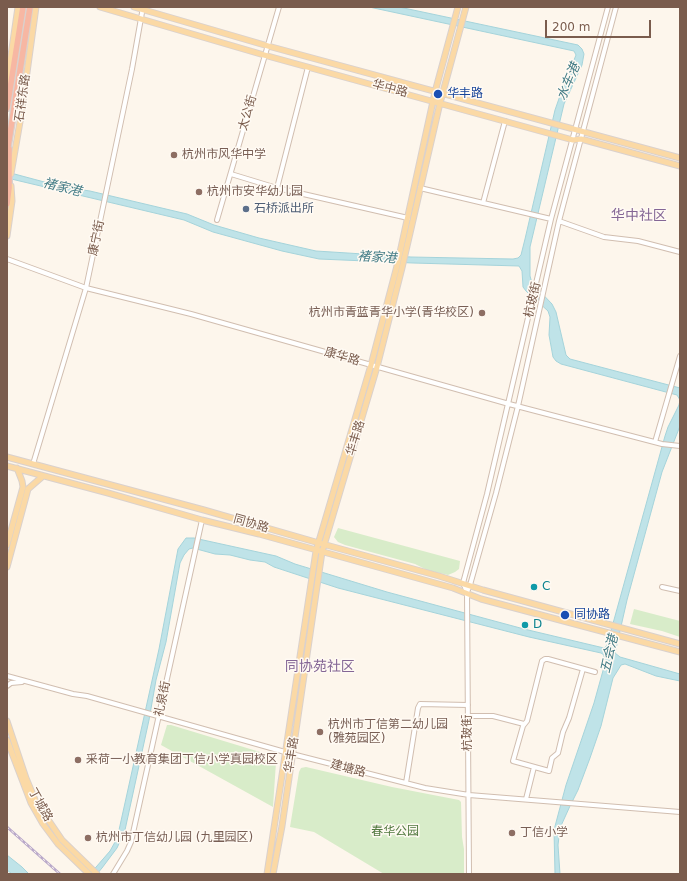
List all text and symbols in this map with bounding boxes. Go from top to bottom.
scale bar [547,12,653,38]
text: 200 m [552,20,590,34]
water label: 水车港 [554,61,584,103]
street label: 石祥东路 [13,73,33,123]
street label: 华中路 [371,77,409,101]
place label: 华丰路 [447,87,483,101]
marker: 华丰路 [432,88,444,100]
street label: 太公街 [236,94,260,132]
place label: 杭州市风华中学 [182,148,266,162]
marker: 杭州市风华中学 [169,150,179,160]
water label: 褚家港 [41,176,83,200]
place label: 杭州市安华幼儿园 [207,185,303,199]
marker: 杭州市安华幼儿园 [194,187,204,197]
place label: 石桥派出所 [254,202,314,216]
marker: 石桥派出所 [241,204,251,214]
district label: 华中社区 [611,208,667,224]
street label: 康宁街 [86,219,108,257]
water label: 褚家港 [357,249,397,267]
street label: 杭玻街 [522,281,544,319]
place label: 杭州市青蓝青华小学(青华校区) [309,306,474,320]
marker: 杭州市青蓝青华小学(青华校区) [477,308,487,318]
street label: 康华路 [323,345,361,369]
street label: 华丰路 [344,419,368,457]
street label: 同协路 [232,512,270,536]
place label: C [542,580,550,594]
marker: C [529,582,539,592]
place label: 同协路 [574,608,610,622]
marker: 同协路 [559,609,571,621]
place label: D [533,618,542,632]
marker: D [520,620,530,630]
water label: 五会港 [598,633,622,675]
district label: 同协苑社区 [285,659,355,675]
street label: 礼泉街 [152,680,174,718]
street label: 杭玻街 [461,715,475,751]
place label: 杭州市丁信第二幼儿园 (雅苑园区) [328,718,448,746]
marker: 杭州市丁信第二幼儿园 (雅苑园区) [315,727,325,737]
street label: 华丰路 [282,736,302,774]
place label: 采荷一小教育集团丁信小学真园校区 [86,753,278,767]
marker: 采荷一小教育集团丁信小学真园校区 [73,755,83,765]
street label: 建塘路 [329,757,367,781]
street label: 丁城路 [25,786,55,824]
park label: 春华公园 [371,825,419,839]
place label: 丁信小学 [520,826,568,840]
marker: 丁信小学 [507,828,517,838]
place label: 杭州市丁信幼儿园 (九里园区) [96,831,253,845]
marker: 杭州市丁信幼儿园 (九里园区) [83,833,93,843]

